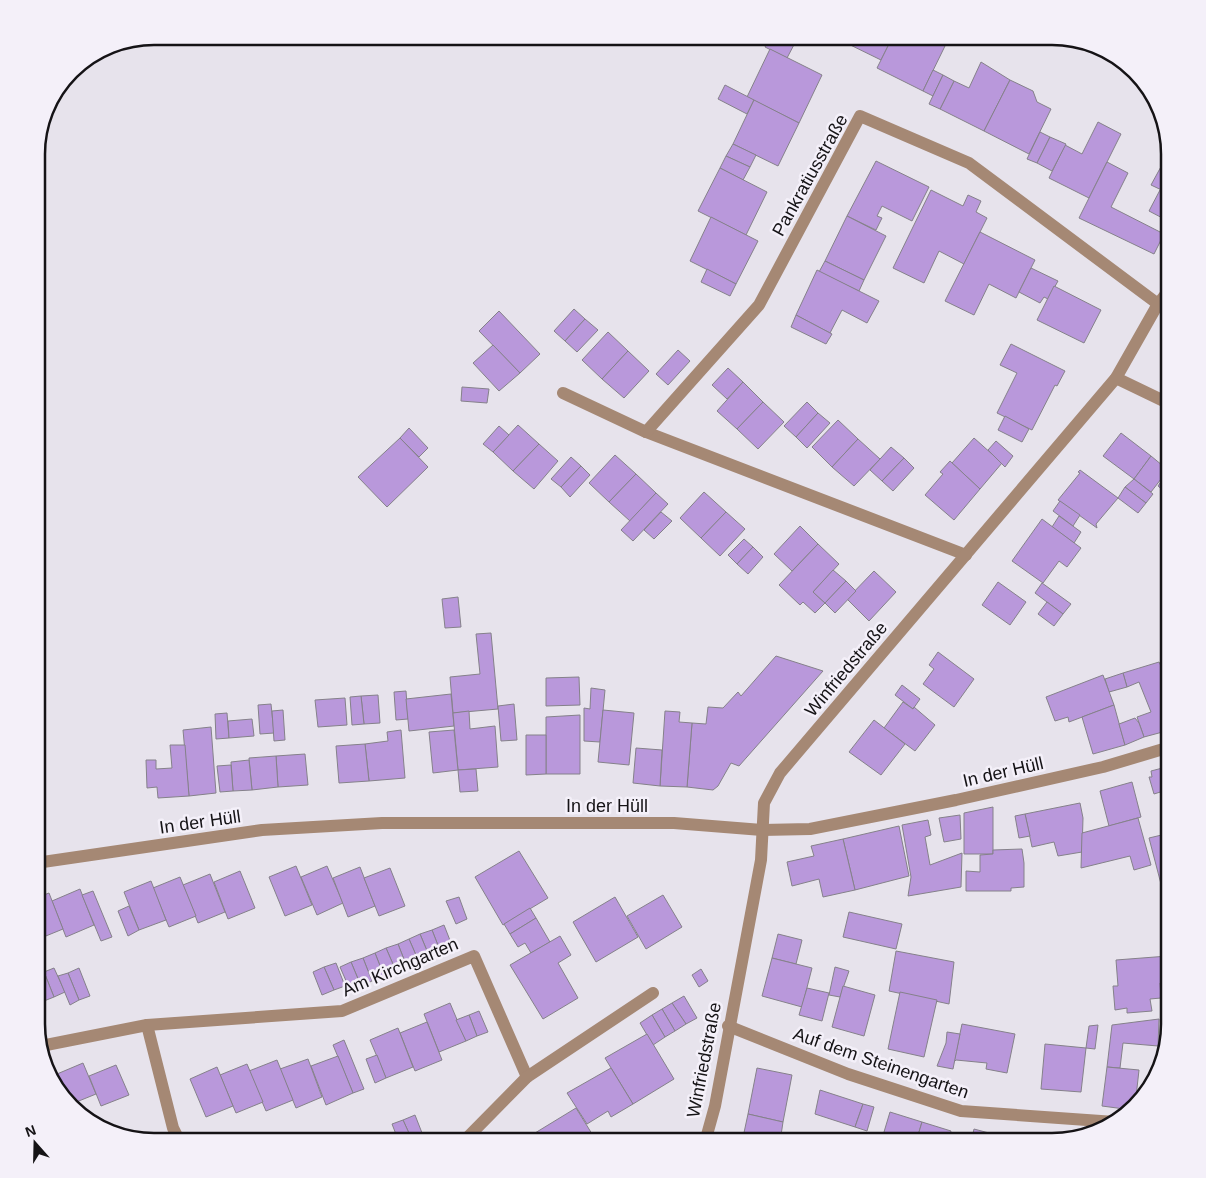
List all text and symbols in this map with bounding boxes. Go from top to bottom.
street label: Pankratiusstraße [768,111,852,239]
street label: Winfriedstraße [801,618,891,720]
street label: In der Hüll [961,753,1045,791]
street label: In der Hüll [566,796,648,816]
street label: In der Hüll [158,806,242,838]
street label: Am Kirchgarten [339,934,461,1000]
street label: Winfriedstraße [683,1001,725,1119]
street label: Auf dem Steinengarten [791,1024,971,1102]
north arrow [10,1118,60,1168]
text: N [23,1122,38,1140]

